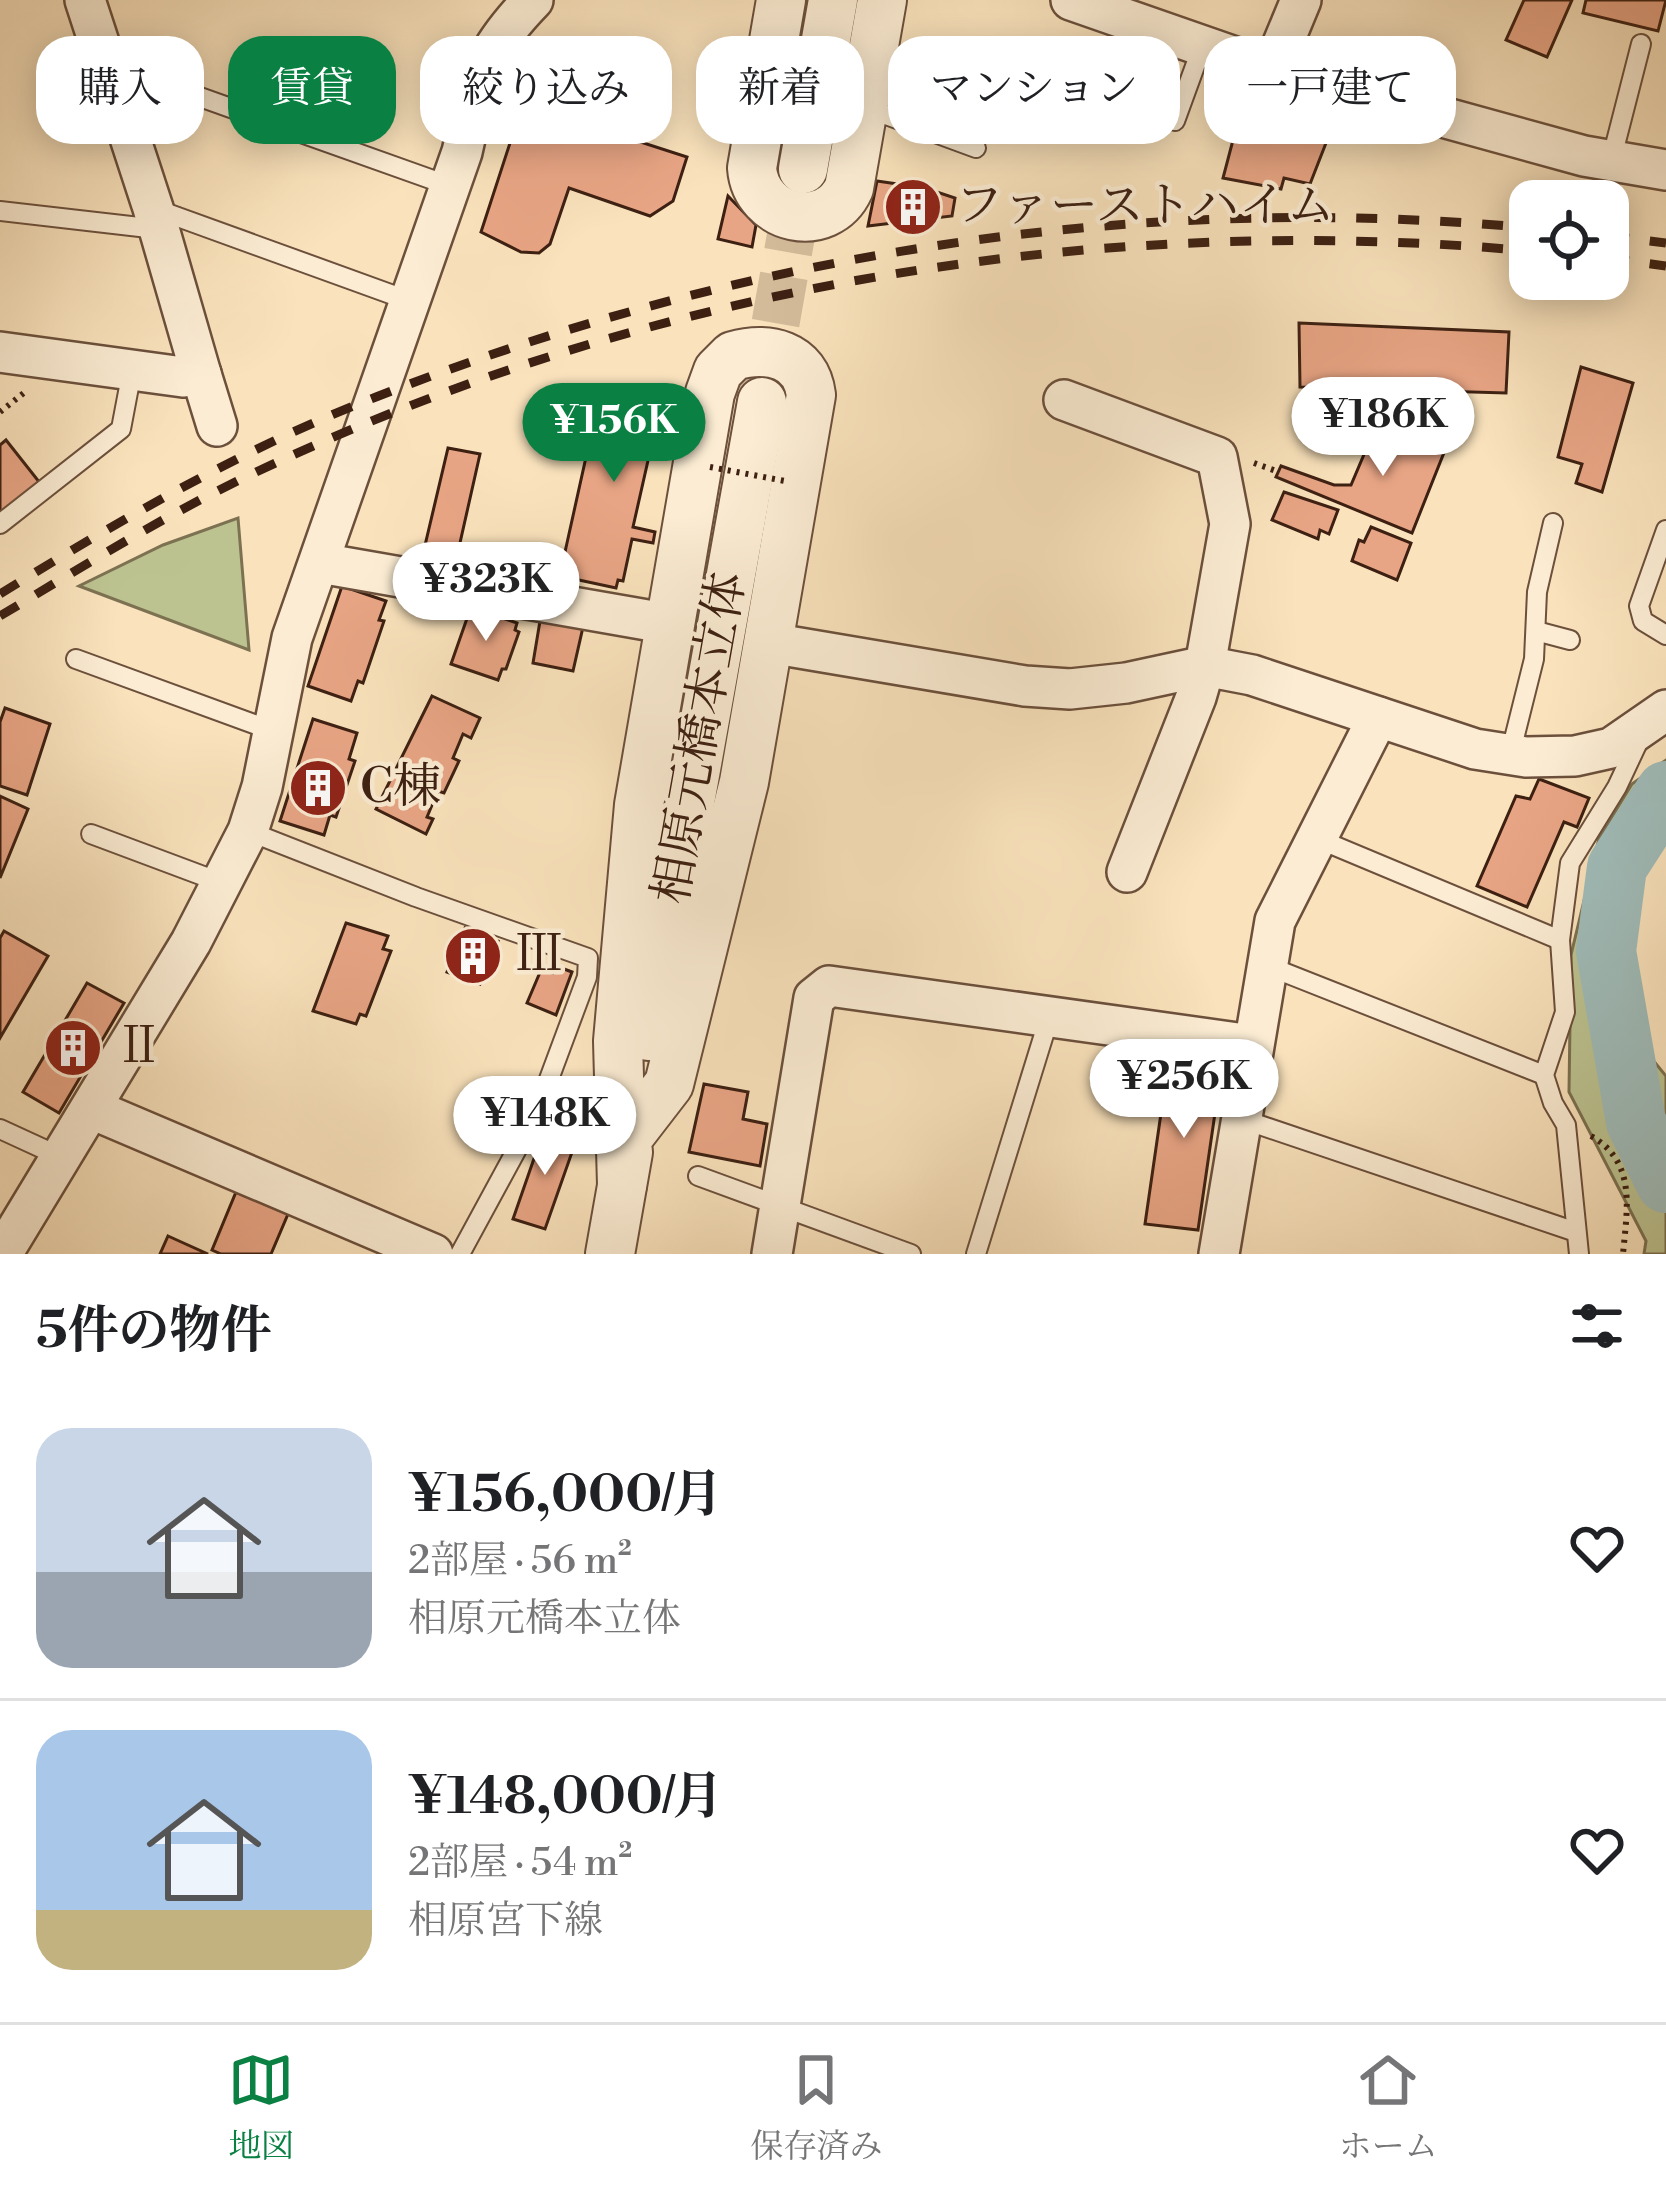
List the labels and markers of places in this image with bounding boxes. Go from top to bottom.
building icon: ファーストハイム [882,176,944,238]
place label: ファーストハイム [955,177,1335,237]
pin: ¥186K [1299,377,1467,479]
pin: ¥156K [530,383,698,485]
pin: ¥323K [402,542,570,644]
building icon: C棟 [287,757,349,819]
place label: C棟 [360,758,441,818]
building icon: Ⅲ [442,925,504,987]
place label: Ⅲ [515,926,563,986]
building icon: Ⅱ [42,1017,104,1079]
place label: Ⅱ [115,1018,163,1078]
pin: ¥256K [1100,1039,1268,1141]
pin: ¥148K [461,1076,629,1178]

